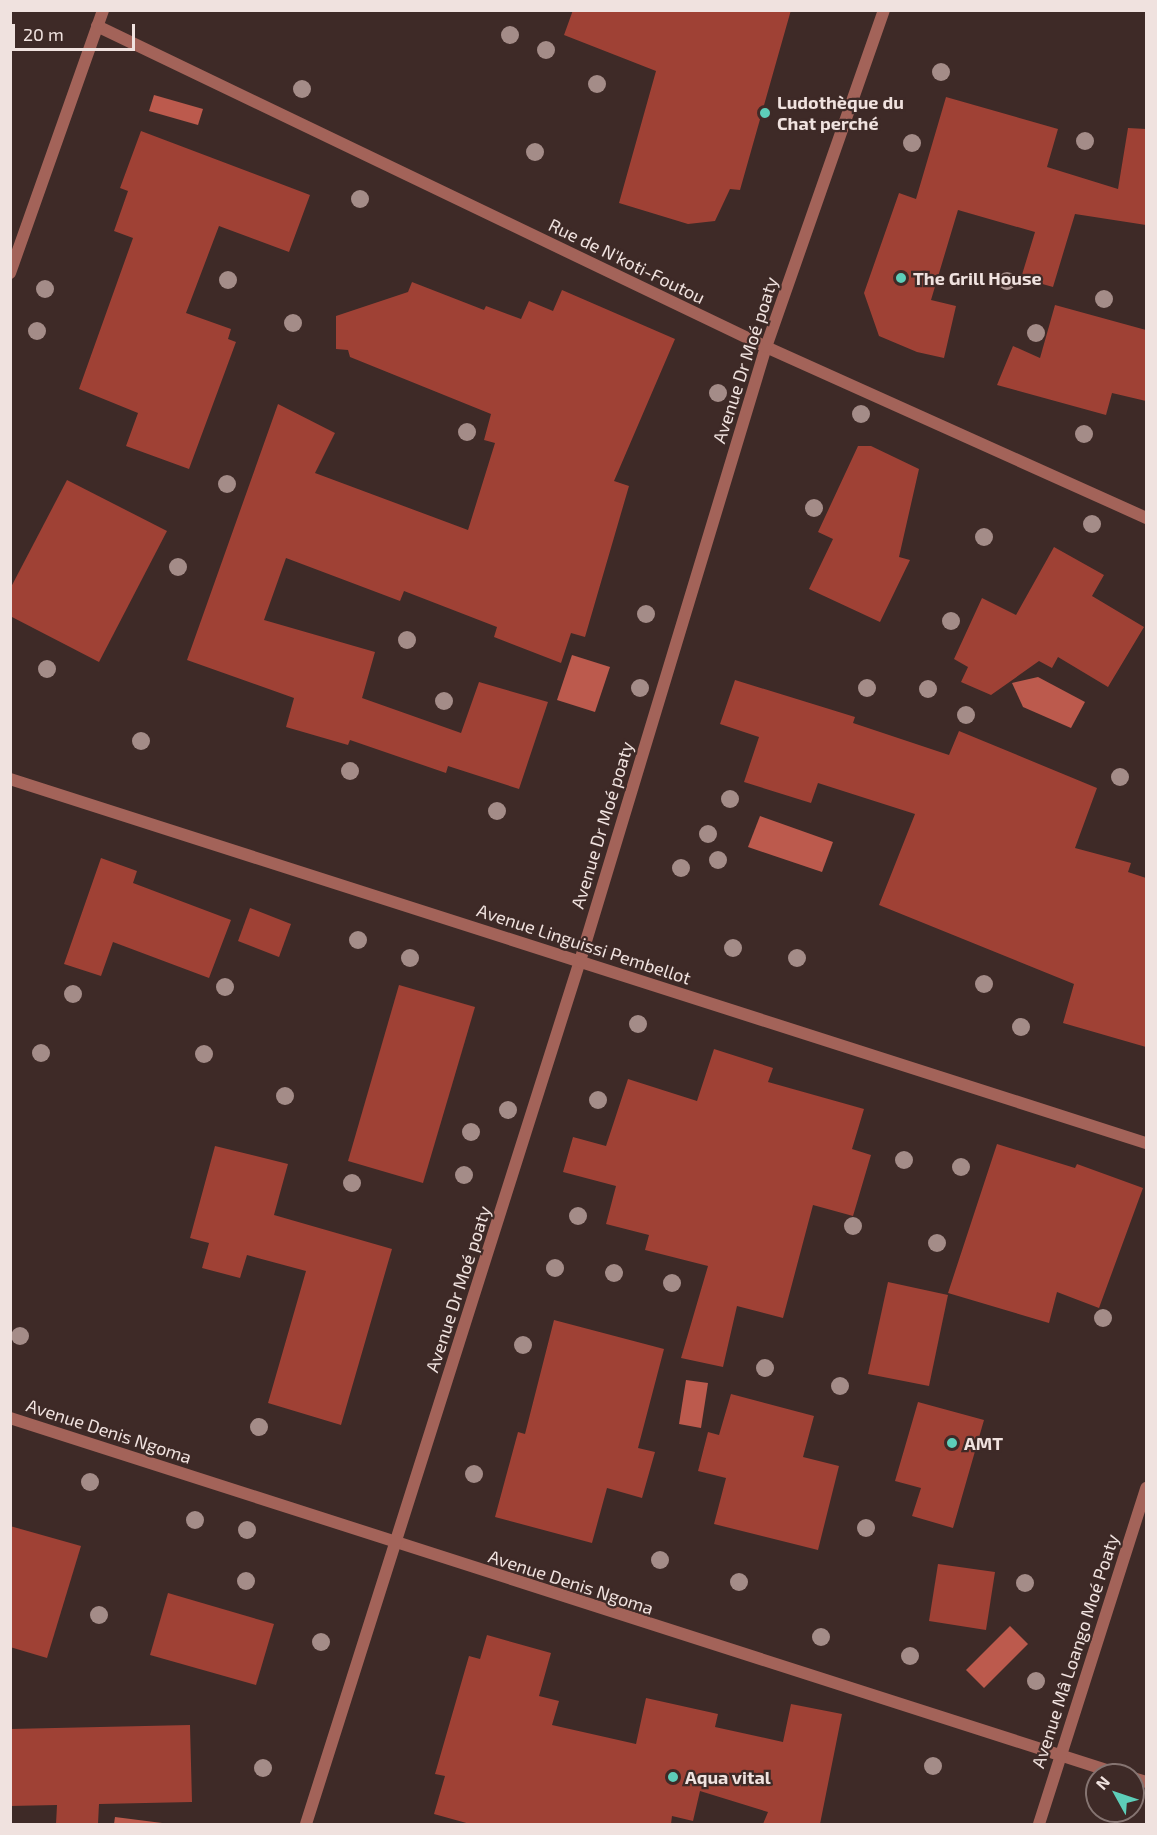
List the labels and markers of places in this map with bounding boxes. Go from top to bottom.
place label: Ludothèque du Chat perché [777,92,904,134]
marker: Ludothèque du Chat perché [758,106,772,120]
place label: The Grill House [913,267,1042,289]
marker: The Grill House [894,271,908,285]
place label: AMT [964,1432,1003,1454]
marker: AMT [945,1436,959,1450]
place label: Aqua vital [685,1766,771,1788]
marker: Aqua vital [666,1770,680,1784]

